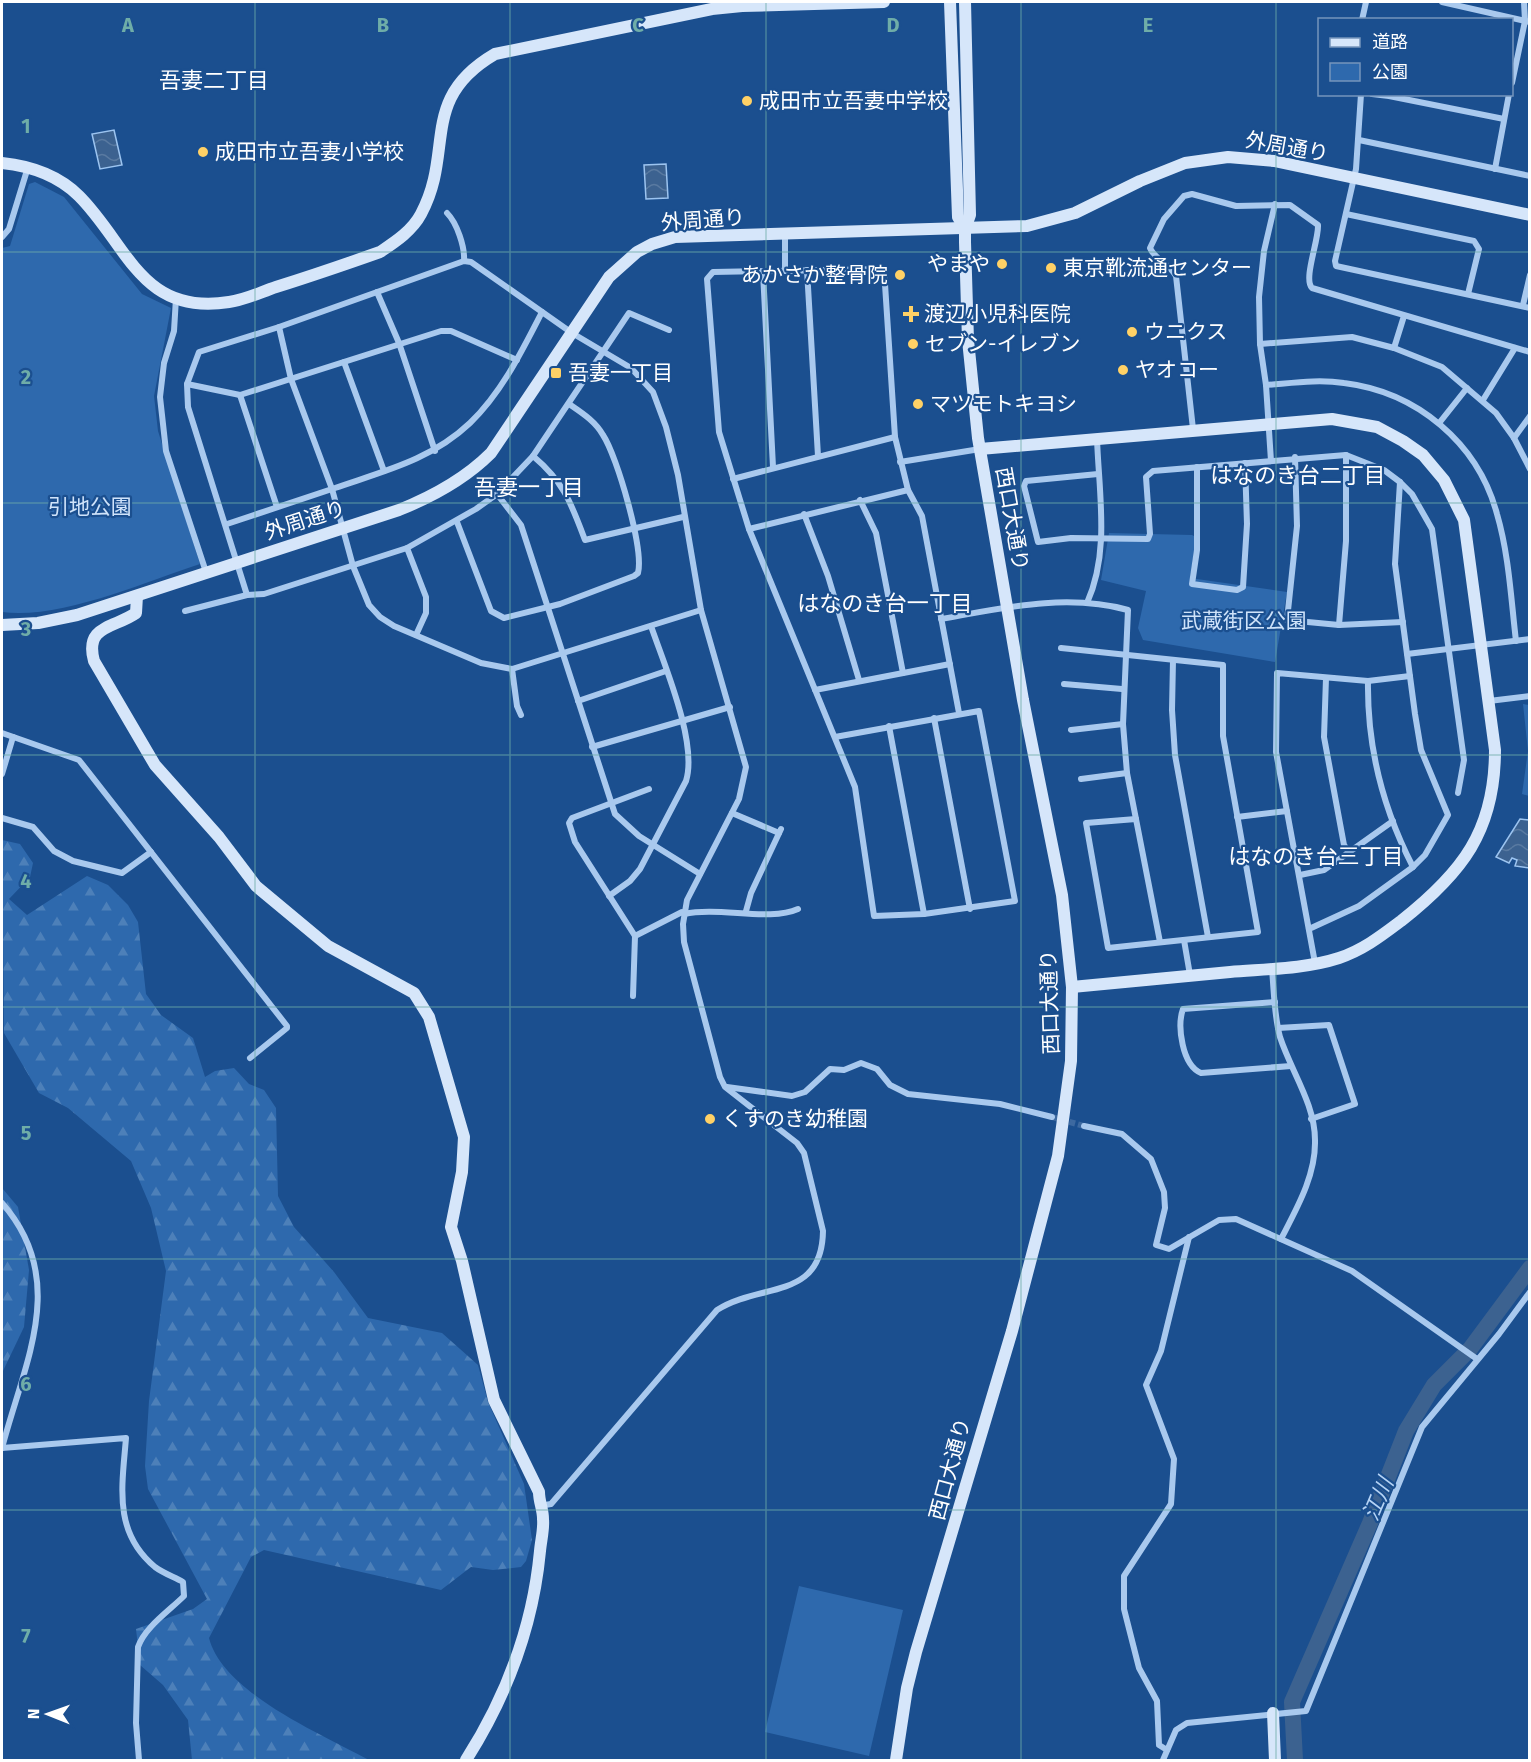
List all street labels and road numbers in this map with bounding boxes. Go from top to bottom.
street label: 外周通り [1243,127,1331,167]
street label: 外周通り [660,204,746,236]
street label: 西口大通り [990,465,1034,573]
street label: 外周通り [261,495,349,545]
street label: 西口大通り [1035,949,1065,1055]
street label: 西口大通り [924,1415,976,1523]

